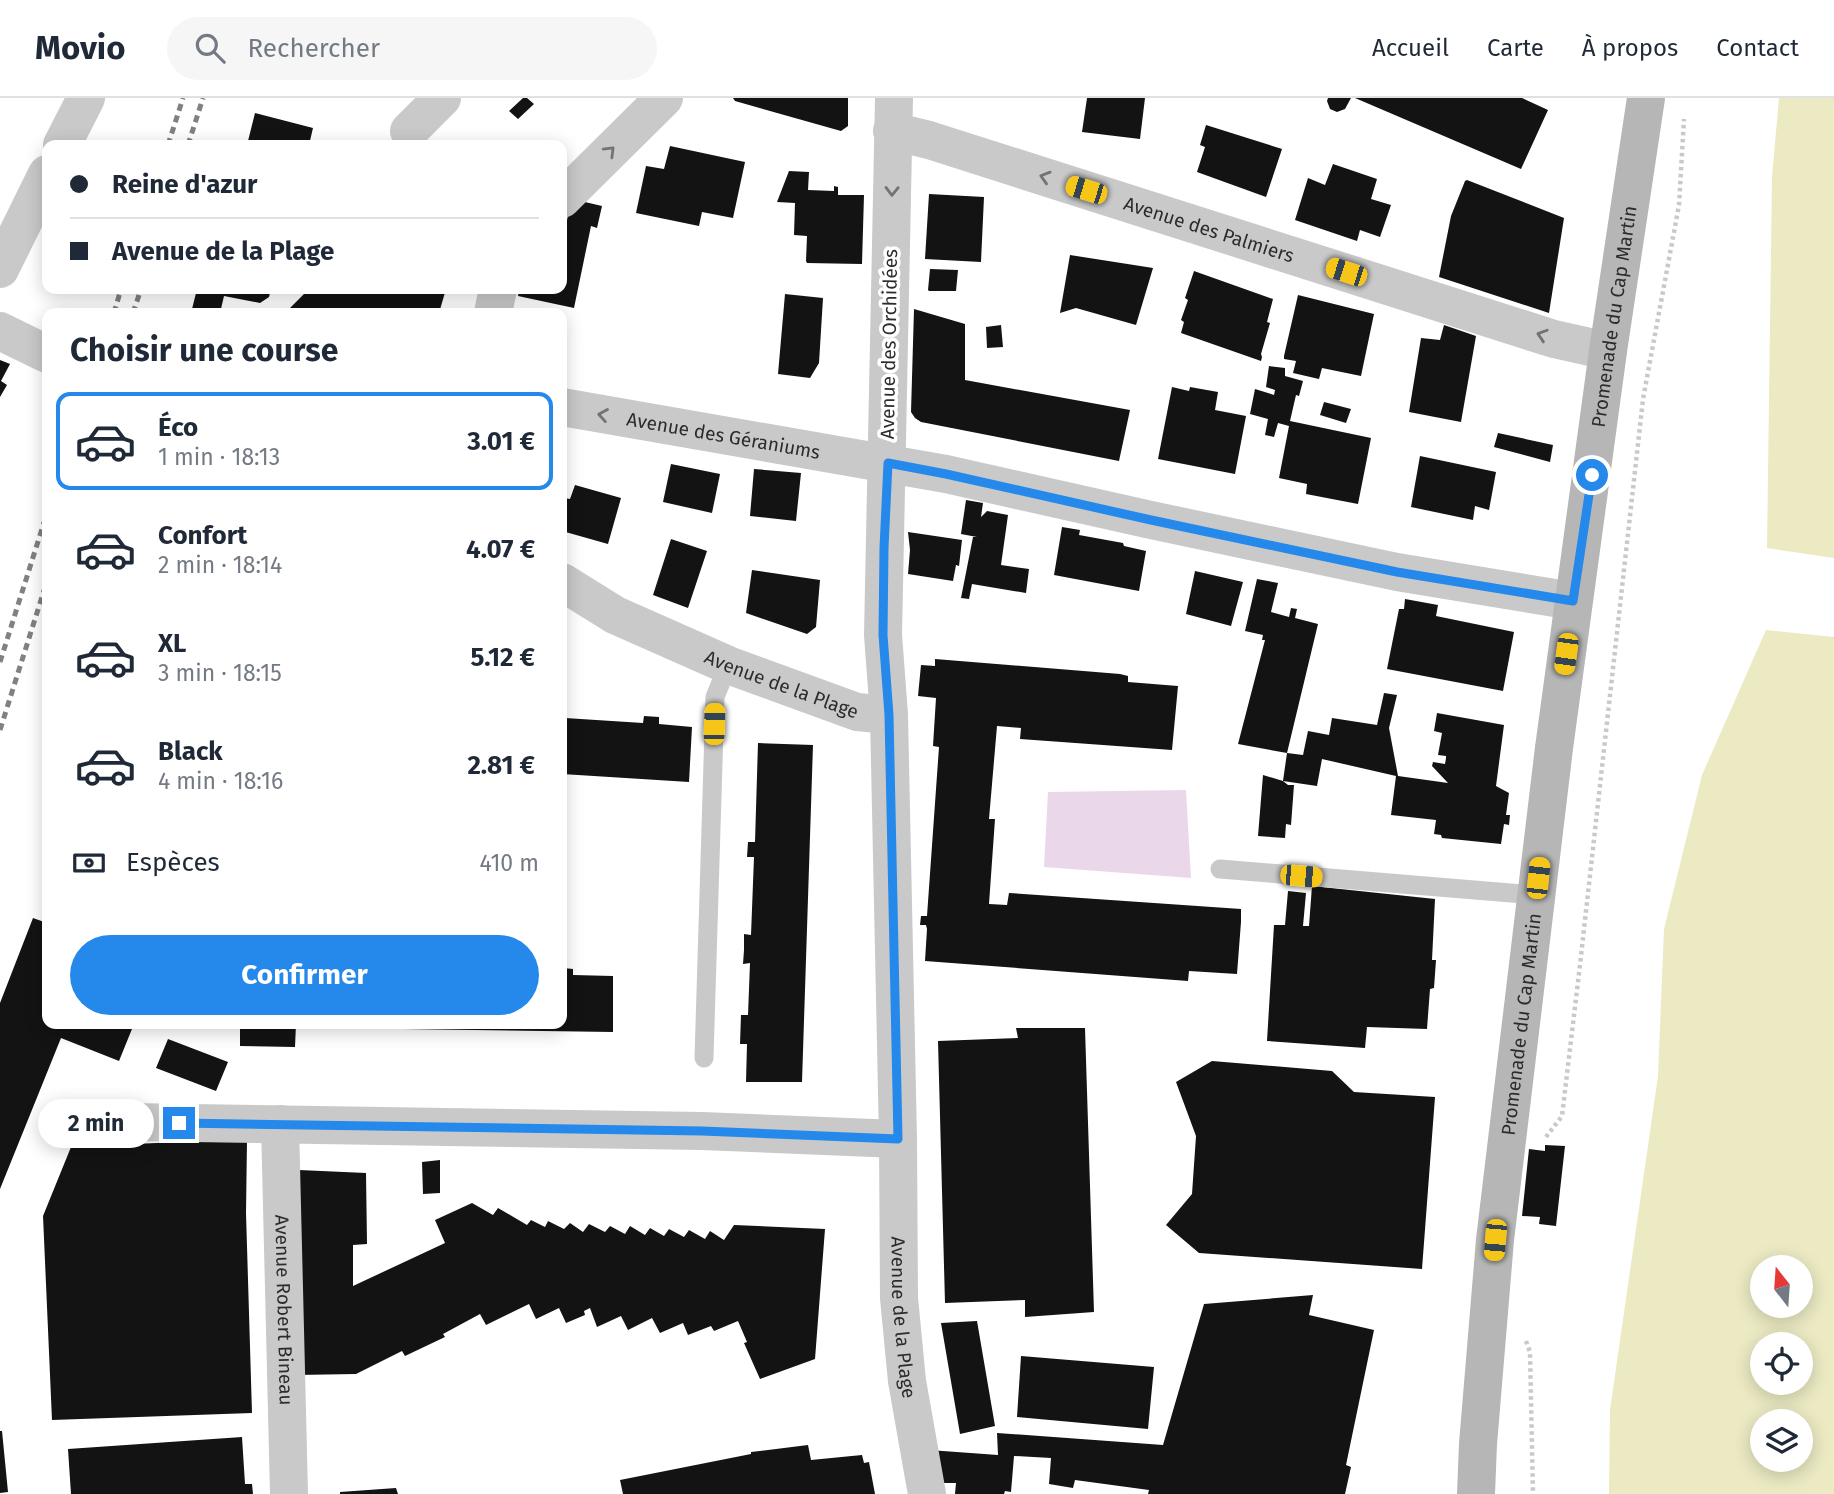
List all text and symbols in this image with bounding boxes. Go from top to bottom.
search box [167,17,657,80]
text: Movio [35,28,125,68]
icon: search [191,29,229,67]
text: Rechercher [247,33,380,64]
text: Accueil [1372,34,1449,62]
text: Carte [1487,34,1544,62]
text: À propos [1582,34,1678,62]
text: Contact [1716,34,1799,62]
one-way arrow [602,146,615,159]
text: Reine d'azur [112,169,257,200]
one-way arrow [1039,170,1051,185]
car [1063,174,1110,206]
one-way arrow [884,185,899,196]
street label: Avenue des Palmiers [1121,191,1297,267]
street label: Promenade du Cap Martin [1586,204,1641,429]
text: Avenue de la Plage [112,236,334,267]
street label: Avenue des Orchidées [876,249,902,439]
car [1323,256,1370,288]
one-way arrow [1536,329,1549,343]
text: Choisir une course [70,331,338,369]
street label: Avenue des Géraniums [625,407,822,463]
one-way arrow [597,408,609,423]
icon: car [74,410,137,473]
text: Éco [158,412,198,443]
text: 3.01 € [467,426,535,457]
text: 1 min · 18:13 [158,443,280,471]
route start [1576,459,1608,491]
icon: car [74,518,137,581]
text: Confort [158,520,247,551]
text: 4.07 € [466,534,535,565]
text: 2 min · 18:14 [158,551,282,579]
icon: car [74,626,137,689]
text: XL [158,628,186,659]
car [1553,632,1580,676]
text: 5.12 € [470,642,535,673]
street label: Avenue de la Plage [701,645,862,723]
text: 3 min · 18:15 [158,659,282,687]
car [703,703,726,745]
icon: car [74,734,137,797]
text: Black [158,736,223,767]
text: 2.81 € [467,750,535,781]
text: 4 min · 18:16 [158,767,283,795]
icon: cash [70,844,108,882]
text: Espèces [126,847,220,878]
text: 410 m [479,849,539,877]
car [1526,856,1551,900]
car [1280,864,1323,888]
street label: Promenade du Cap Martin [1496,912,1546,1137]
button: Confirmer [70,935,539,1015]
callout: 2 min [39,1098,154,1148]
route end [163,1107,195,1139]
text: 2 min [68,1109,124,1137]
street label: Avenue Robert Bineau [271,1214,298,1406]
car [1483,1218,1508,1262]
street label: Avenue de la Plage [887,1236,921,1400]
north arrow [1750,1255,1813,1318]
map controls [1750,1255,1813,1472]
button: locate [1750,1332,1813,1395]
button: layers [1750,1409,1813,1472]

